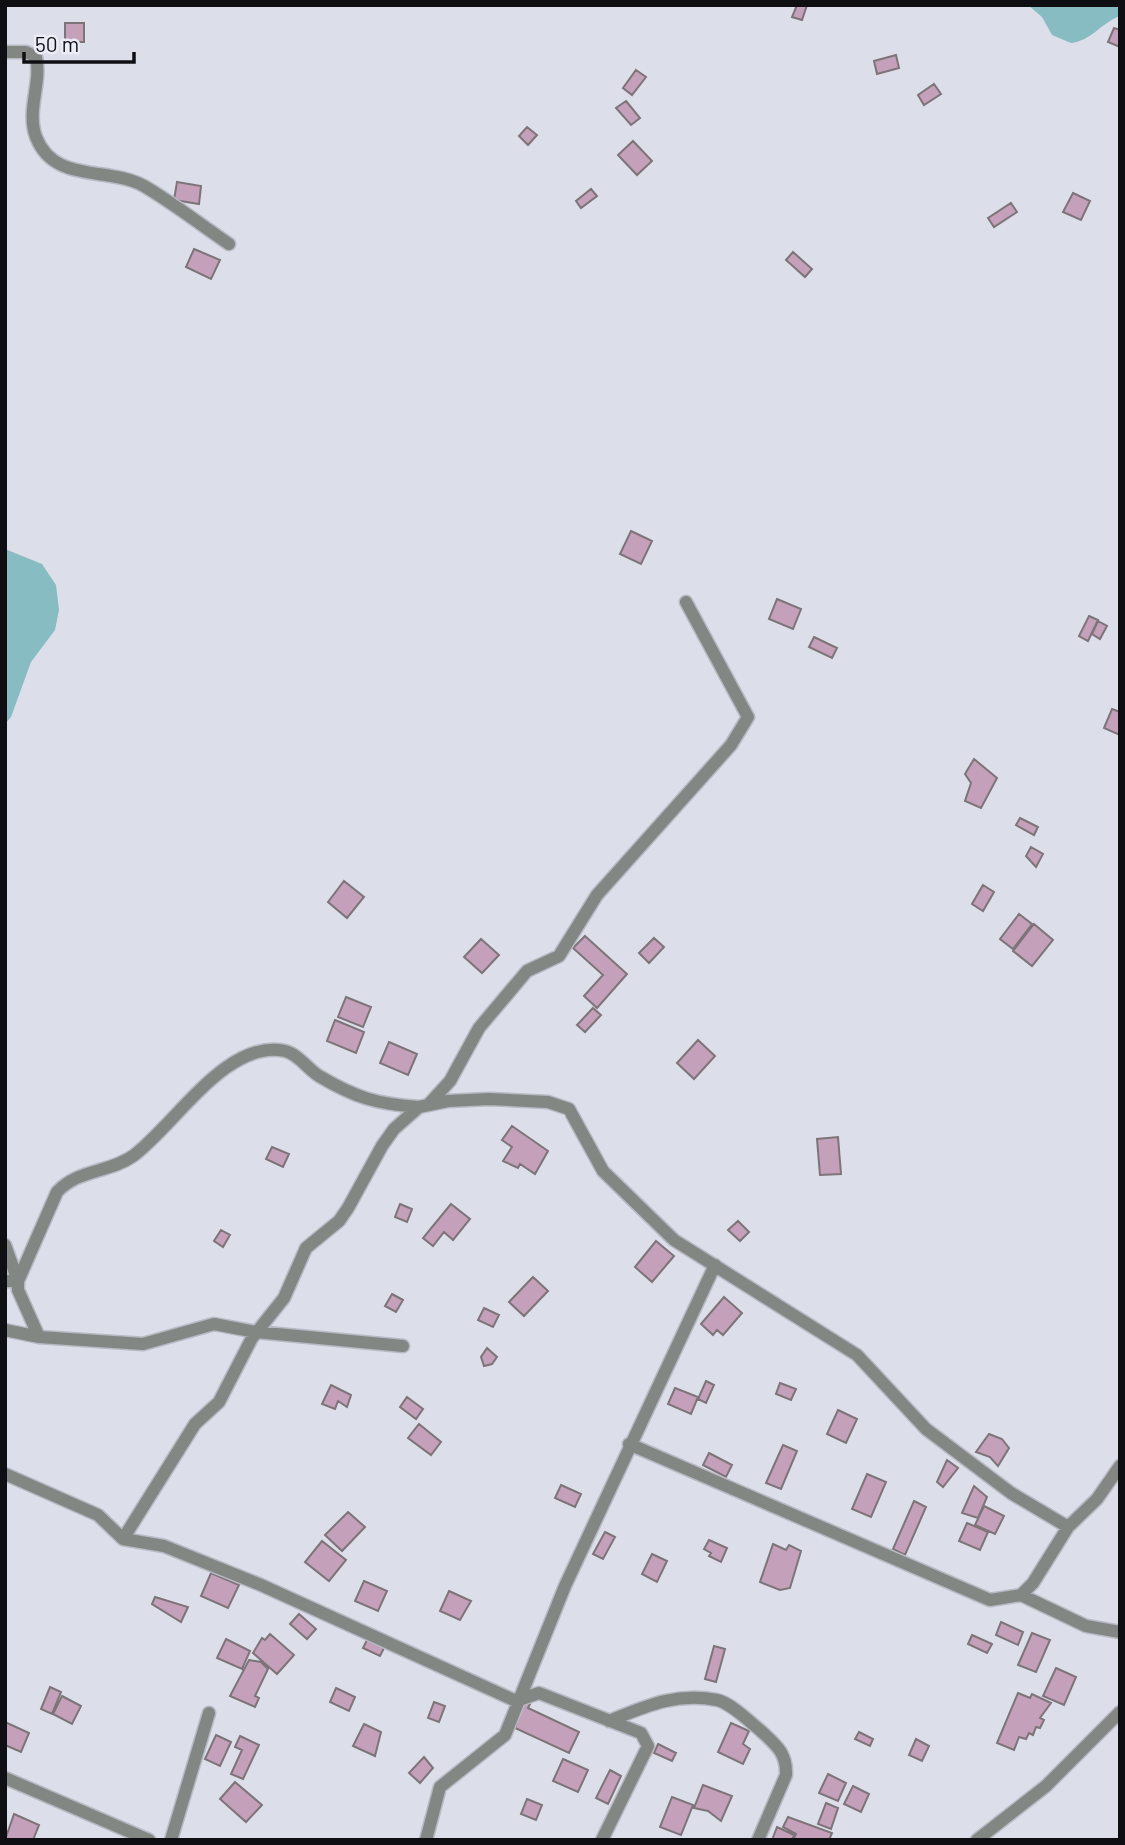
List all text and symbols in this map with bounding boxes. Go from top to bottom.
scale bar [24,21,135,65]
text: 50 m [35,31,79,56]

